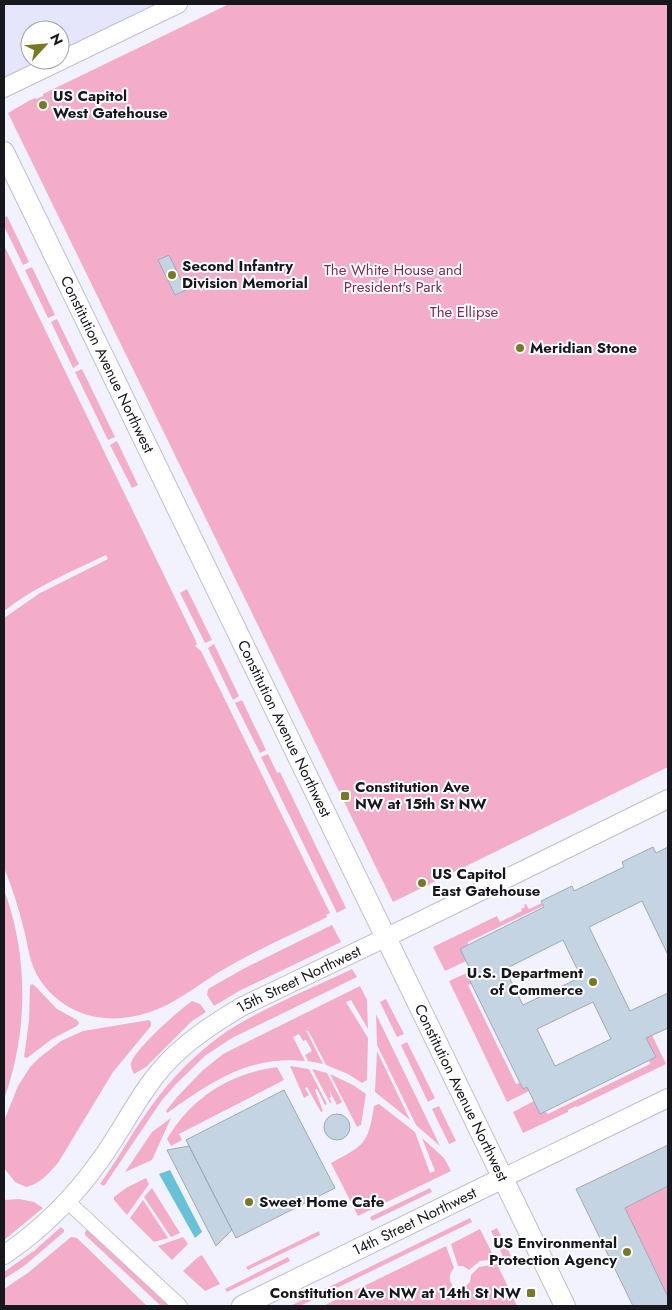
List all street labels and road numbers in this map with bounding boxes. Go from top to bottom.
street label: Constitution Avenue Northwest [55,272,160,457]
street label: Constitution Avenue Northwest [232,636,337,821]
street label: 15th Street Northwest [232,940,365,1018]
street label: Constitution Avenue Northwest [409,1000,514,1185]
street label: 14th Street Northwest [349,1182,480,1261]

